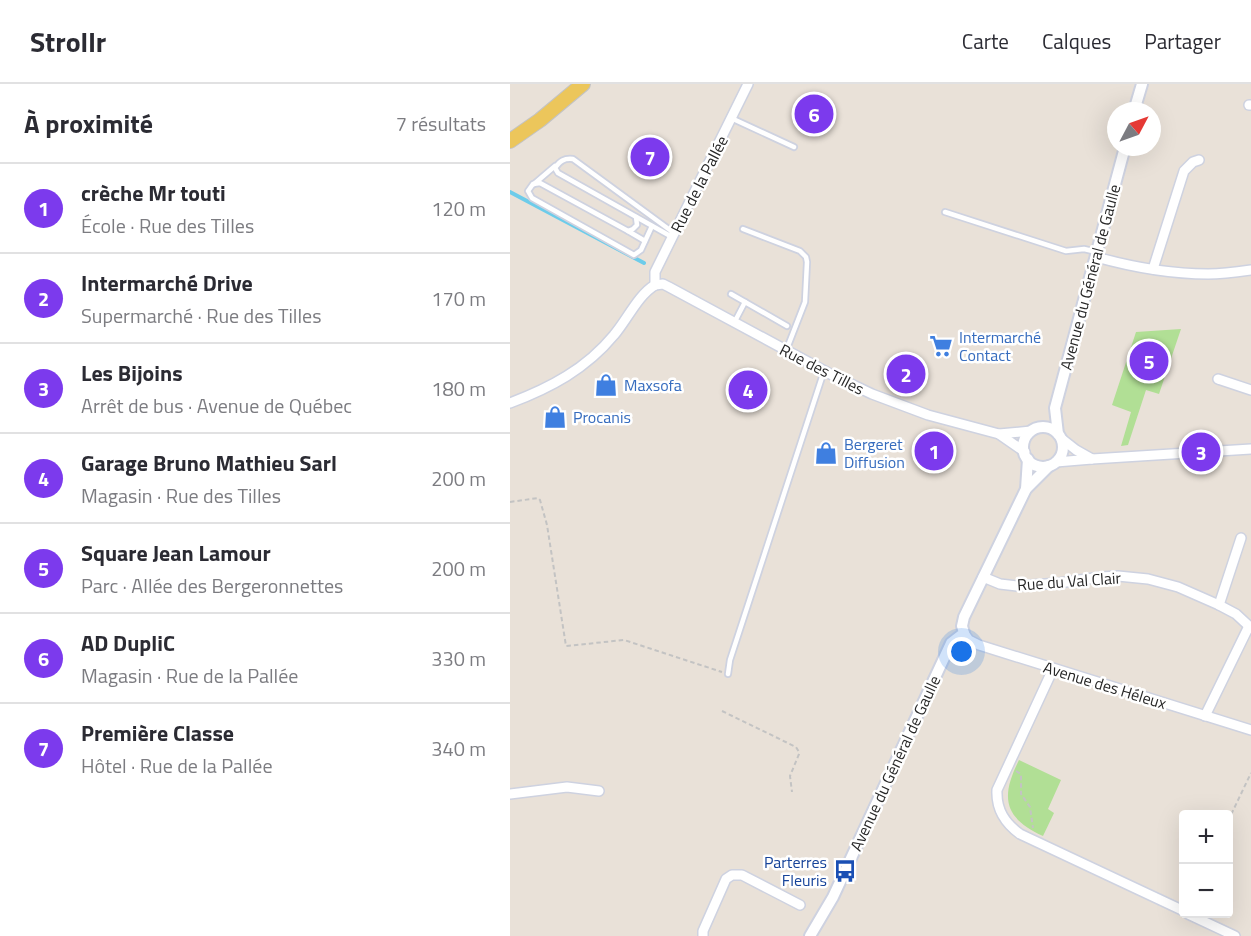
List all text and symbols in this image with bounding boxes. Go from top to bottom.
text: Strollr [30,20,106,63]
text: Carte [962,25,1009,57]
text: Calques [1042,25,1111,57]
text: Partager [1144,25,1221,57]
pin: 6 [794,92,834,136]
north arrow [1107,102,1161,156]
text: À proximité [24,104,153,143]
text: 7 résultats [396,108,486,139]
street label: Rue de la Pallée [664,131,734,237]
pin: 7 [630,134,670,180]
text: crèche Mr touti [81,176,226,210]
street label: Avenue du Général de Gaulle [1054,181,1126,373]
text: 1 [38,193,49,224]
text: 120 m [431,193,486,224]
text: École · Rue des Tilles [81,210,254,241]
text: Intermarché Drive [81,266,253,300]
text: 2 [38,283,49,314]
text: 170 m [431,283,486,314]
text: Supermarché · Rue des Tilles [81,300,321,331]
place label: Intermarché Contact [959,325,1041,367]
supermarket icon: Intermarché Contact [928,333,954,359]
street label: Rue des Tilles [775,337,869,401]
pin: 5 [1130,338,1168,384]
pin: 2 [886,352,926,396]
text: Les Bijoins [81,356,183,390]
pin: 4 [728,368,768,412]
shop icon: Maxsofa [593,372,619,398]
text: 3 [38,373,49,404]
text: 180 m [431,373,486,404]
place label: Maxsofa [624,373,682,397]
text: Arrêt de bus · Avenue de Québec [81,390,352,421]
shop icon: Procanis [542,404,568,430]
place label: Procanis [573,405,631,429]
pin: 1 [914,428,954,473]
pin: 3 [1182,430,1220,475]
place label: Bergeret Diffusion [844,432,905,474]
shop icon: Bergeret Diffusion [813,440,839,466]
text: Garage Bruno Mathieu Sarl [81,446,337,480]
text: 4 [38,463,49,494]
text: 200 m [431,463,486,494]
text: Magasin · Rue des Tilles [81,480,281,511]
text: Square Jean Lamour [81,536,271,570]
text: 5 [38,553,49,584]
text: 200 m [431,553,486,584]
street label: Rue du Val Clair [1016,565,1122,597]
text: Parc · Allée des Bergeronnettes [81,570,343,601]
text: AD DupliC [81,626,175,660]
your location [947,637,976,666]
text: 6 [38,643,49,674]
text: 330 m [431,643,486,674]
street label: Avenue des Héleux [1041,655,1169,715]
text: Magasin · Rue de la Pallée [81,660,298,691]
street label: Avenue du Général de Gaulle [844,671,946,855]
text: Première Classe [81,716,234,750]
text: 7 [38,733,49,764]
text: 340 m [431,733,486,764]
text: Hôtel · Rue de la Pallée [81,750,272,781]
map controls [1179,810,1233,918]
button: + [1179,810,1233,864]
place label: Parterres Fleuris [764,850,827,892]
bus stop icon: Parterres Fleuris [832,858,858,884]
button: − [1179,864,1233,918]

